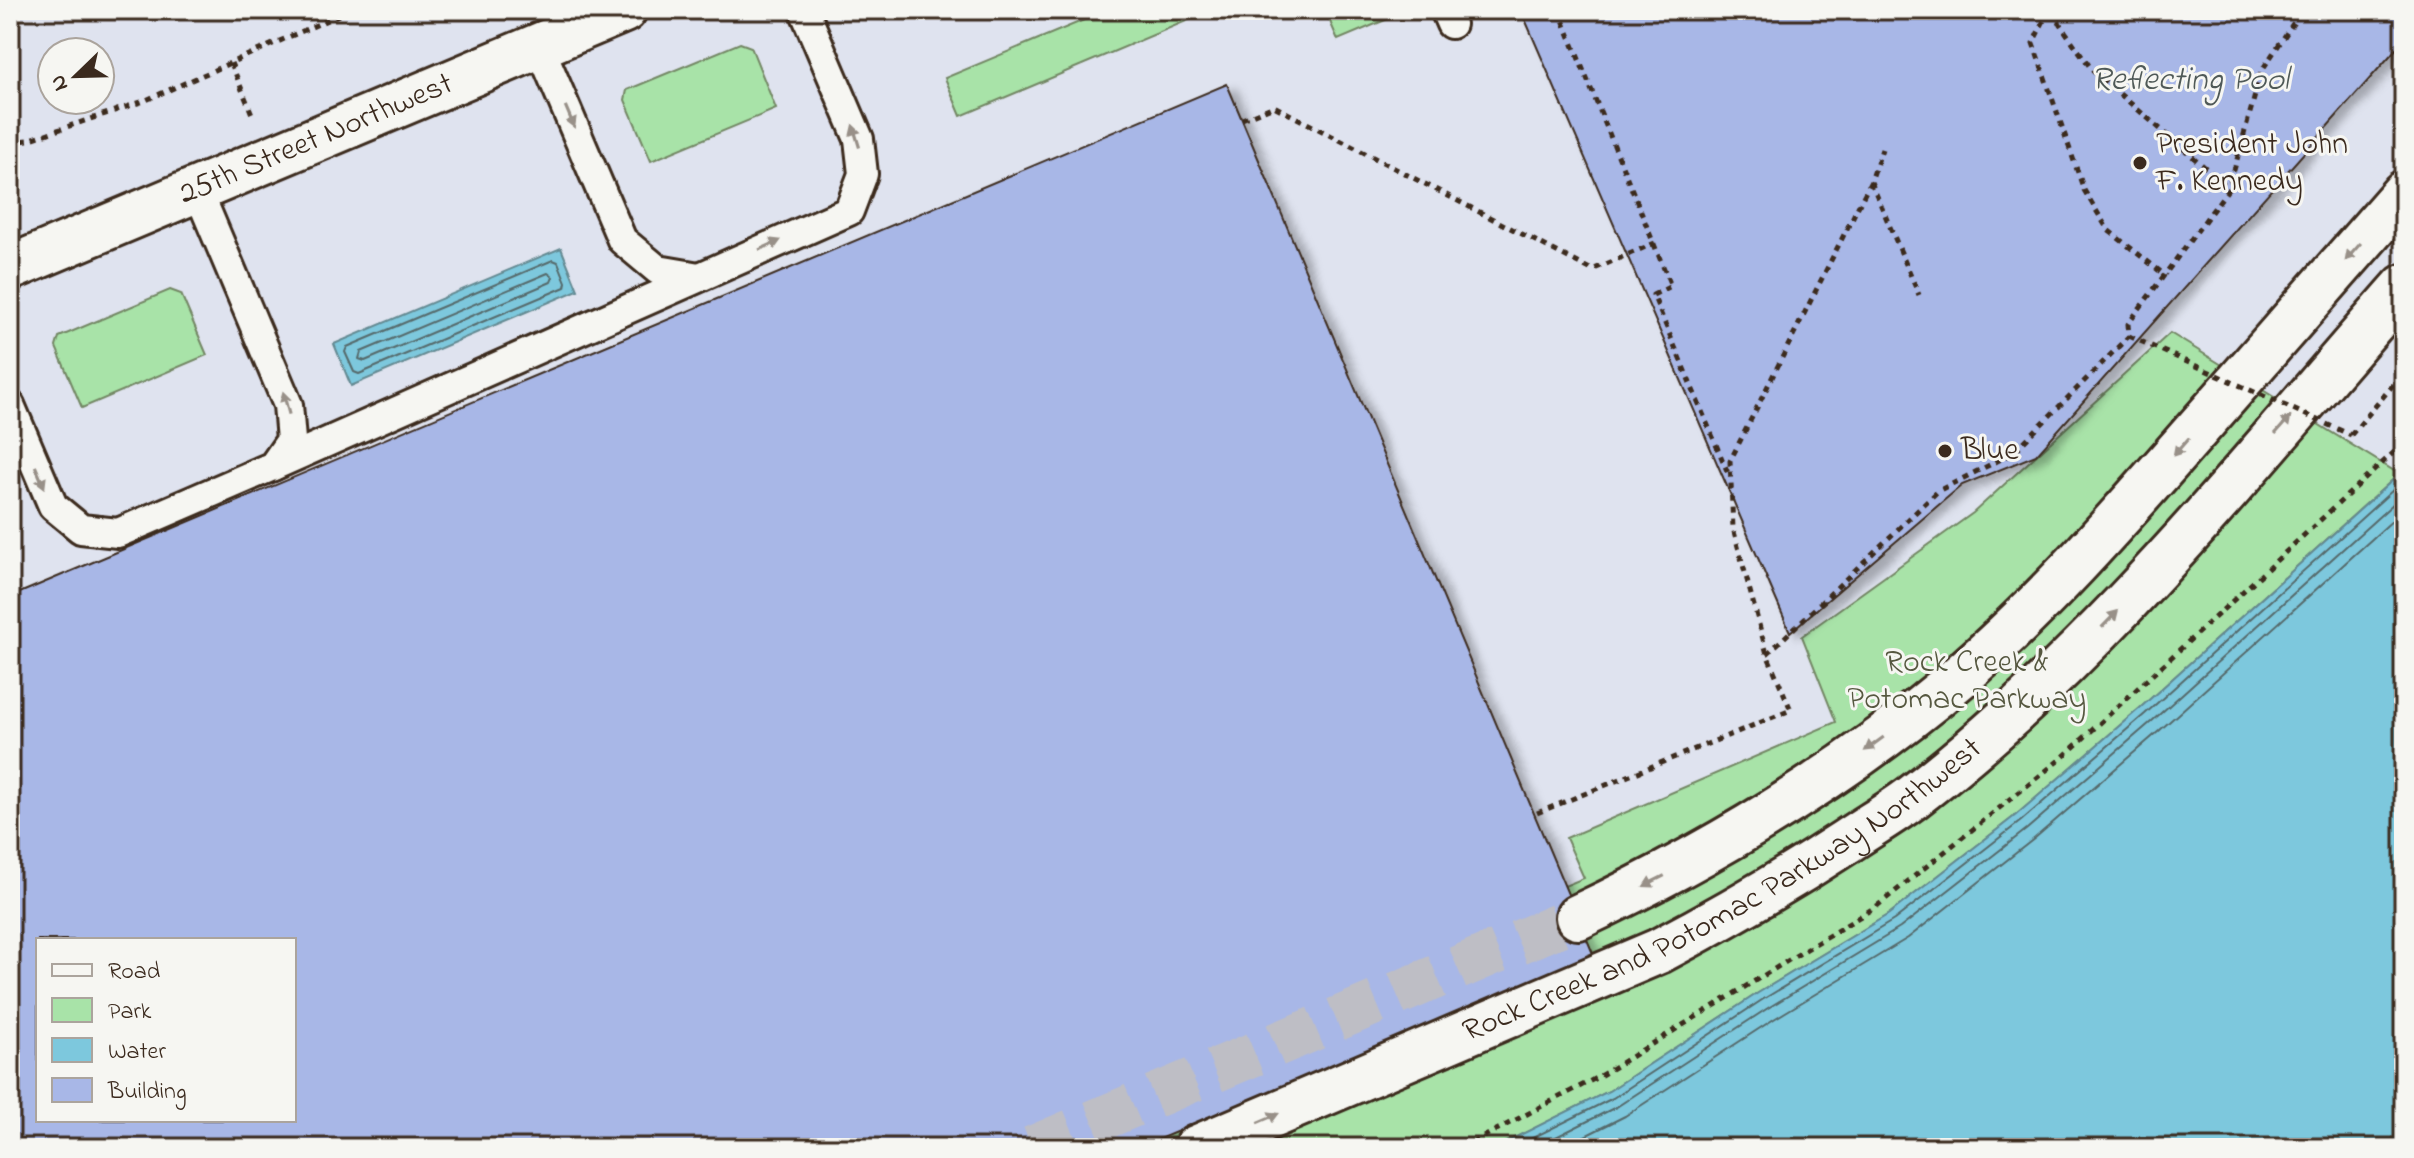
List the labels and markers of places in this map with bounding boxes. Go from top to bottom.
place label: President John F. Kennedy [2155,122,2348,206]
marker: President John F. Kennedy [2131,154,2149,172]
place label: Blue [1960,428,2019,475]
marker: Blue [1936,442,1954,460]

